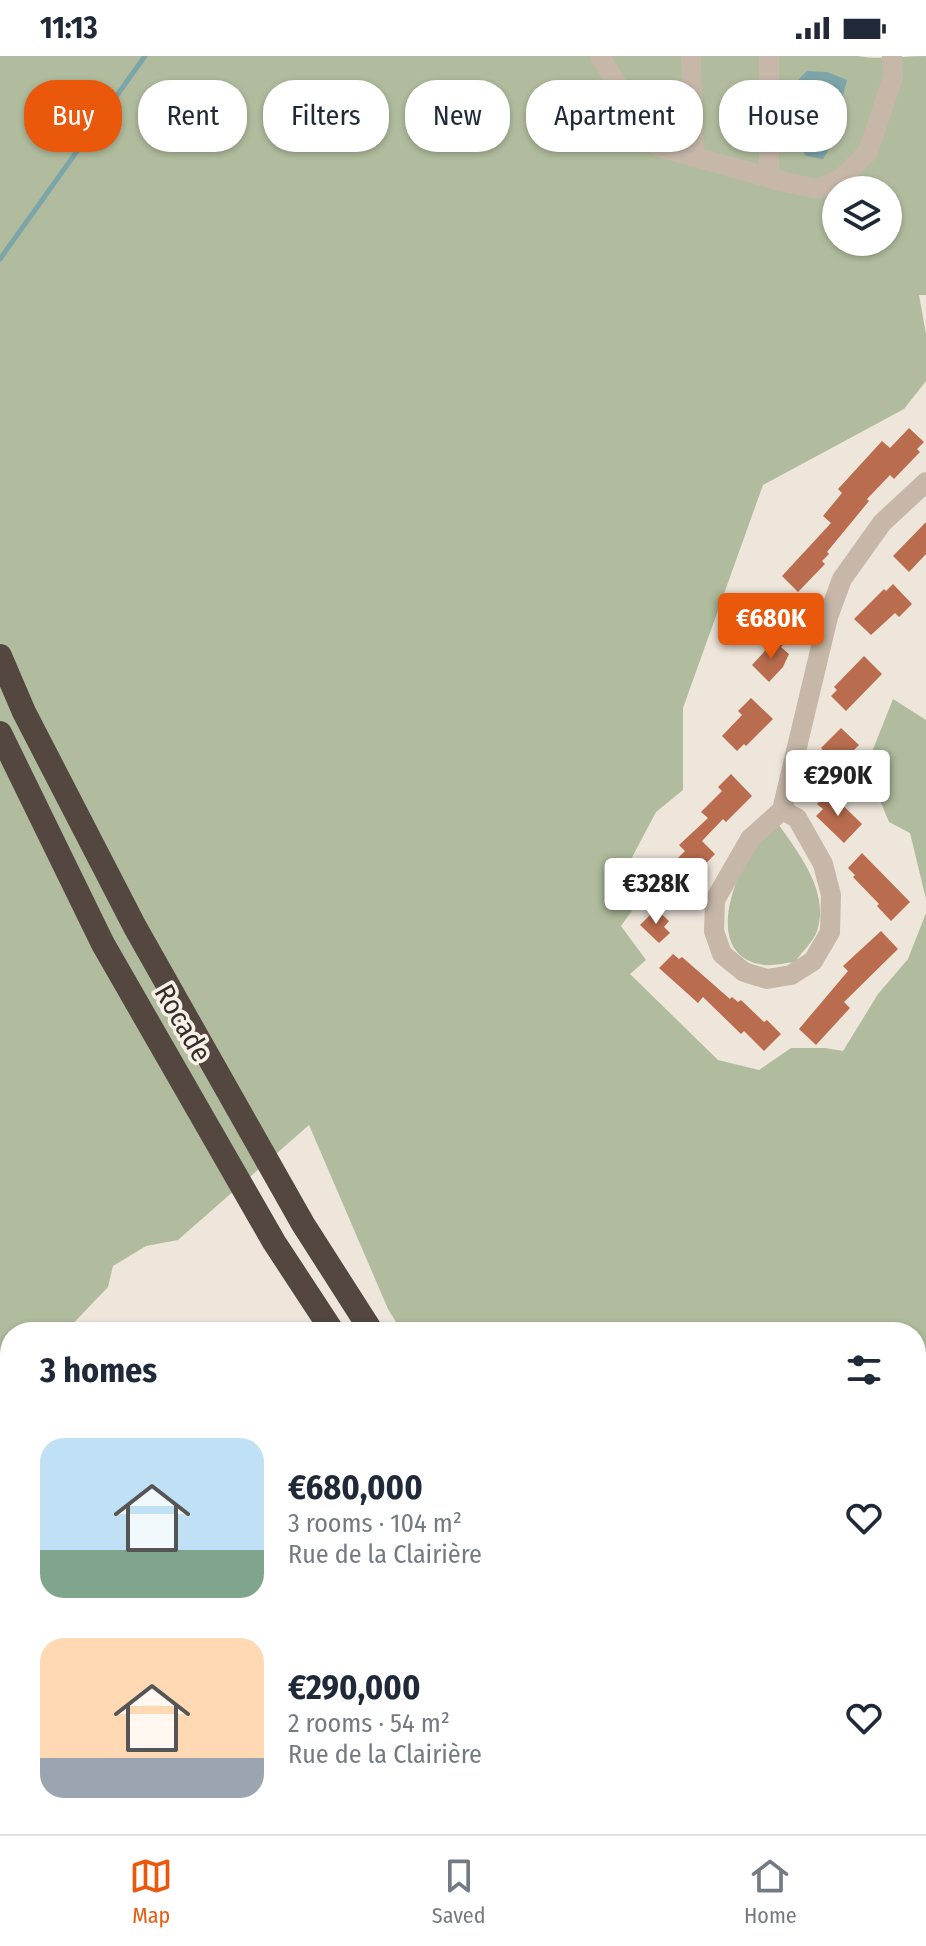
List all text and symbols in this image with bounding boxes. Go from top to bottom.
text: 11:13 [40,10,98,46]
chip: Buy [24,80,122,152]
chip: Rent [138,80,247,152]
chip: Filters [263,80,389,152]
chip: New [405,80,510,152]
chip: Apartment [526,80,703,152]
chip: House [719,80,847,152]
map controls [822,176,902,256]
button: layers [822,176,902,256]
pin: €680K [715,593,827,661]
text: €680K [736,603,806,634]
pin: €290K [782,750,894,818]
text: €290K [804,760,872,791]
pin: €328K [600,858,712,926]
text: €328K [623,868,689,899]
street label: Rocade [148,978,218,1068]
icon: filters [842,1348,886,1392]
text: 3 homes [40,1350,157,1391]
text: €680,000 [288,1467,423,1508]
icon: home [104,1470,200,1566]
icon: heart [842,1496,886,1540]
text: 3 rooms · 104 m² [288,1508,462,1539]
text: Rue de la Clairière [288,1539,482,1570]
text: €290,000 [288,1667,421,1708]
icon: home [104,1670,200,1766]
icon: heart [842,1696,886,1740]
text: 2 rooms · 54 m² [288,1708,450,1739]
text: Rue de la Clairière [288,1739,482,1770]
tab: Map [129,1854,173,1929]
tab: Saved [432,1854,486,1929]
tab: Home [744,1854,797,1929]

